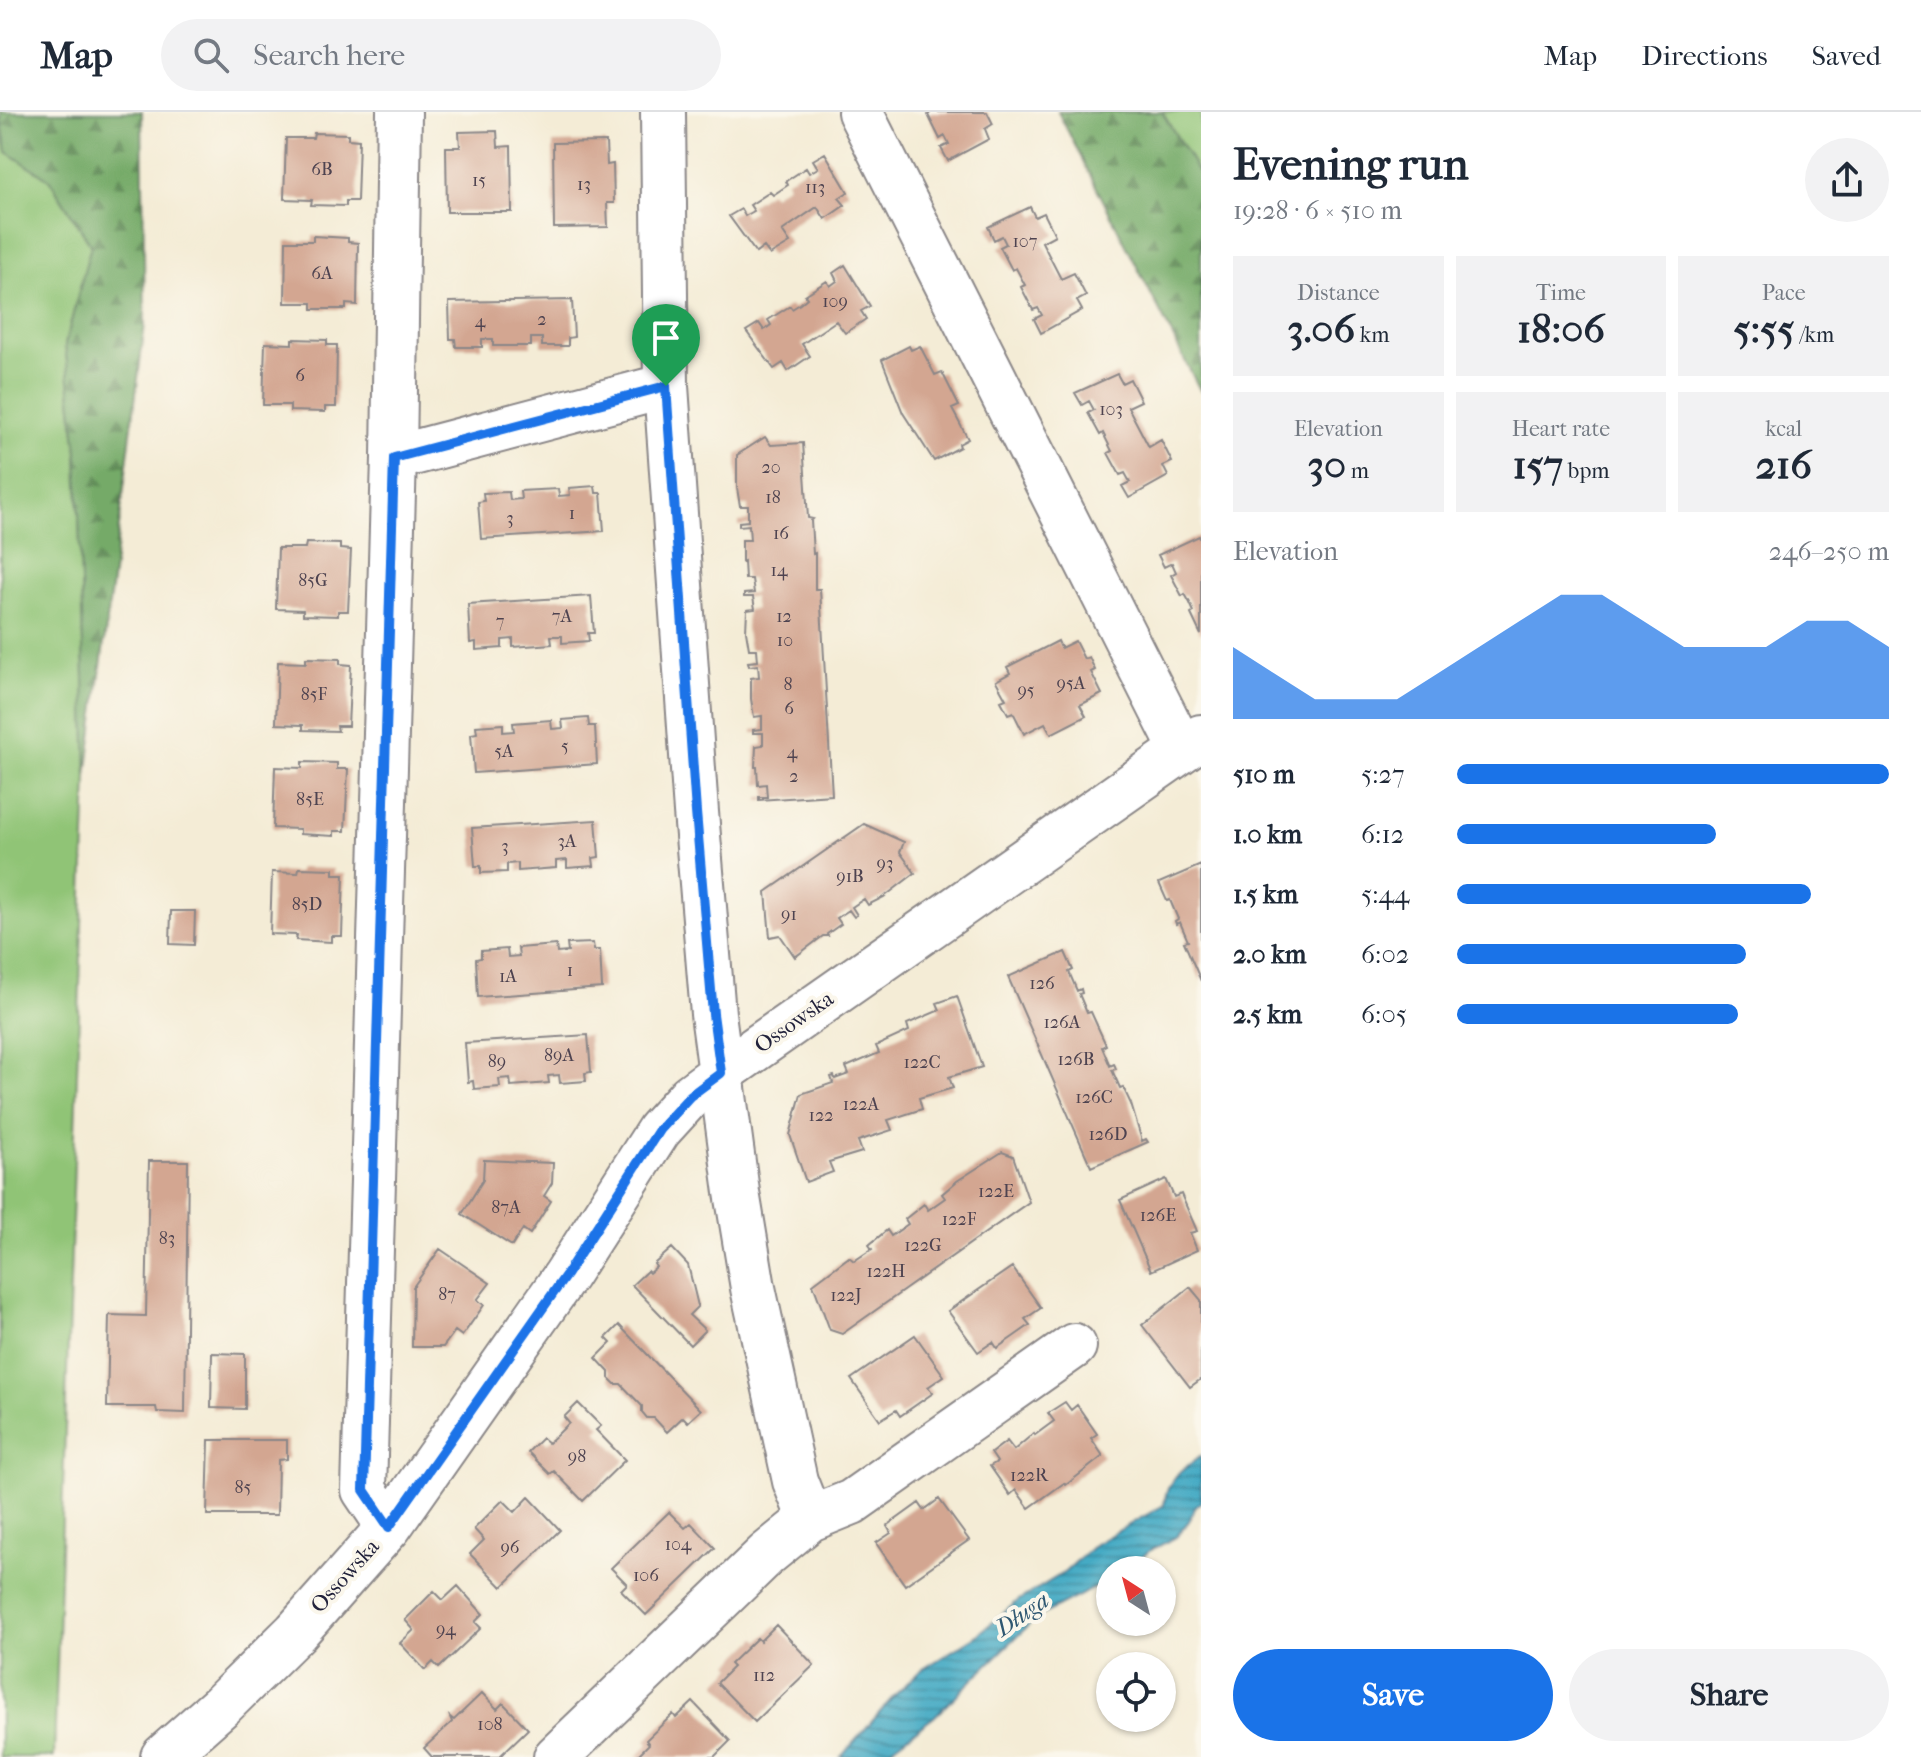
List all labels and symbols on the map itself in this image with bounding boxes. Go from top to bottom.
house number: 6B [311,159,333,180]
house number: 15 [472,170,486,191]
house number: 13 [577,174,591,195]
house number: 113 [805,177,825,198]
house number: 107 [1013,231,1038,252]
house number: 6A [311,263,333,284]
house number: 109 [822,291,848,312]
pin [632,304,700,386]
house number: 2 [537,309,547,330]
house number: 4 [475,311,486,332]
house number: 6 [295,365,305,386]
house number: 103 [1099,399,1123,420]
house number: 20 [761,457,781,478]
house number: 18 [765,487,781,508]
house number: 1 [569,503,575,524]
house number: 3 [506,508,514,529]
house number: 16 [773,523,789,544]
house number: 14 [770,560,788,581]
house number: 85G [298,570,328,591]
house number: 7A [552,606,573,627]
house number: 12 [776,606,792,627]
house number: 7 [496,611,505,632]
house number: 10 [777,630,793,651]
house number: 95A [1057,673,1086,694]
house number: 8 [783,674,793,695]
house number: 95 [1017,680,1035,701]
house number: 85F [301,684,328,705]
house number: 6 [784,698,794,719]
house number: 5 [561,736,569,757]
house number: 5A [494,741,514,762]
house number: 4 [787,742,798,763]
house number: 2 [789,766,799,787]
house number: 85E [296,789,324,810]
house number: 3A [557,831,577,852]
house number: 3 [501,836,509,857]
house number: 93 [877,853,893,874]
house number: 91B [836,866,864,887]
house number: 85D [292,894,322,915]
house number: 91 [781,904,797,925]
house number: 1 [567,960,573,981]
house number: 1A [499,966,517,987]
house number: 126 [1029,973,1055,994]
street label: Ossowska [750,985,839,1059]
house number: 126A [1043,1012,1081,1033]
house number: 89A [544,1045,574,1066]
house number: 126B [1057,1049,1095,1070]
house number: 89 [488,1051,506,1072]
house number: 122C [903,1052,941,1073]
house number: 126C [1075,1087,1113,1108]
house number: 122A [843,1094,880,1115]
house number: 122 [809,1105,833,1126]
house number: 126D [1088,1124,1128,1145]
house number: 122E [978,1181,1014,1202]
house number: 87A [491,1197,521,1218]
house number: 126E [1140,1205,1176,1226]
house number: 122F [942,1209,977,1230]
house number: 83 [159,1228,175,1249]
house number: 122G [904,1235,942,1256]
house number: 122H [866,1261,906,1282]
house number: 87 [438,1284,456,1305]
house number: 122J [830,1285,862,1306]
house number: 98 [568,1446,586,1467]
house number: 122R [1010,1465,1049,1486]
house number: 85 [235,1477,252,1498]
street label: Ossowska [305,1533,385,1618]
house number: 104 [665,1534,692,1555]
house number: 96 [500,1537,520,1558]
north arrow [1096,1556,1176,1636]
house number: 106 [633,1565,659,1586]
water label: Długa [988,1586,1054,1643]
house number: 94 [436,1619,456,1640]
house number: 112 [753,1665,775,1686]
house number: 108 [477,1714,503,1735]

